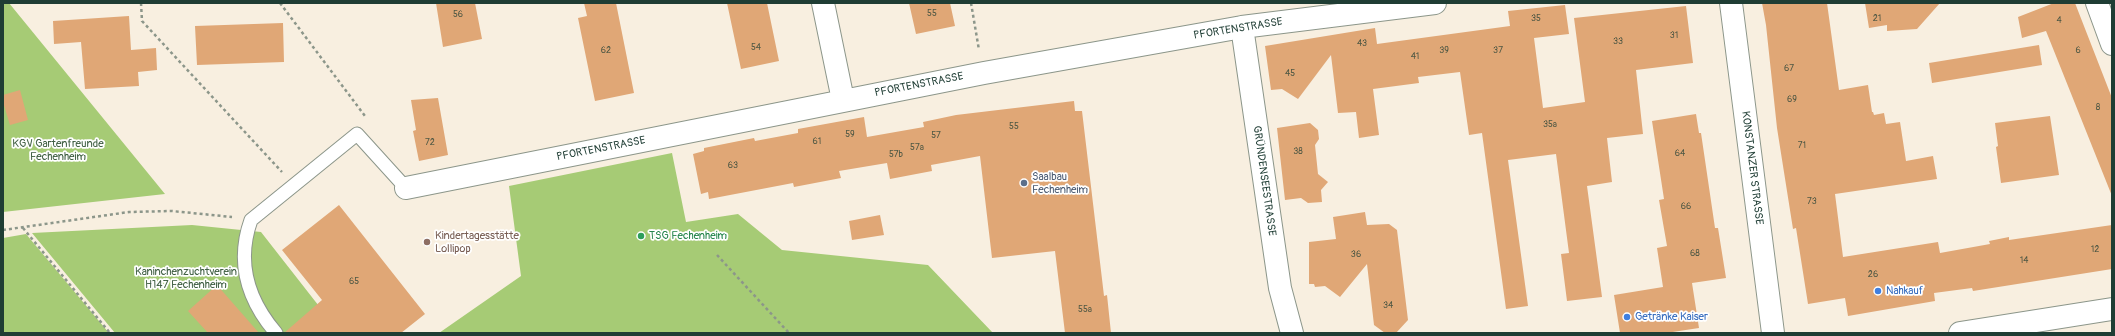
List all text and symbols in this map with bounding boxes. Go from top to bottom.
house number: 55 [927,9,937,19]
house number: 56 [453,10,463,20]
house number: 35 [1531,14,1541,24]
house number: 21 [1873,14,1881,24]
street label: PFORTENSTRASSE [1192,15,1284,43]
house number: 4 [2056,16,2062,26]
house number: 31 [1670,31,1678,41]
house number: 33 [1613,37,1623,47]
house number: 43 [1357,39,1367,49]
house number: 54 [751,43,761,53]
house number: 62 [601,46,611,56]
house number: 39 [1439,46,1449,56]
house number: 37 [1493,46,1503,56]
house number: 6 [2075,46,2081,56]
house number: 41 [1411,52,1419,62]
house number: 67 [1784,64,1794,74]
house number: 45 [1285,69,1295,79]
street label: PFORTENSTRASSE [874,70,964,100]
house number: 69 [1787,95,1797,105]
house number: 8 [2096,103,2100,113]
street label: KONSTANZER STRASSE [1738,110,1766,226]
house number: 35a [1543,120,1557,130]
house number: 55 [1009,122,1019,132]
street label: GRÜNDENSEESTRASSE [1250,125,1278,237]
house number: 59 [845,130,855,140]
house number: 57 [931,131,941,141]
street label: PFORTENSTRASSE [556,134,646,164]
park label: KGV Gartenfreunde Fechenheim [12,137,104,163]
house number: 61 [813,137,821,147]
house number: 72 [425,138,435,148]
house number: 71 [1798,141,1806,151]
house number: 57a [910,143,924,153]
house number: 38 [1293,147,1303,157]
house number: 64 [1675,149,1685,159]
house number: 57b [889,150,903,160]
house number: 63 [728,161,738,171]
place label: Saalbau Fechenheim [1032,170,1088,196]
marker: Saalbau Fechenheim [1019,178,1029,188]
house number: 73 [1807,197,1817,207]
house number: 66 [1681,202,1691,212]
place label: Kindertagesstätte Lollipop [435,229,519,255]
place label: TSG Fechenheim [649,229,727,243]
marker: TSG Fechenheim [636,231,646,241]
marker: Kindertagesstätte Lollipop [422,237,432,247]
house number: 12 [2091,245,2099,255]
house number: 68 [1690,249,1700,259]
house number: 36 [1351,250,1361,260]
house number: 14 [2020,256,2028,266]
park label: Kaninchenzuchtverein H147 Fechenheim [135,265,237,291]
house number: 26 [1868,270,1878,280]
house number: 65 [349,277,359,287]
place label: Nahkauf [1886,284,1923,298]
marker: Nahkauf [1873,286,1883,296]
house number: 34 [1383,301,1393,311]
house number: 55a [1078,305,1092,315]
place label: Getränke Kaiser [1635,310,1708,324]
marker: Getränke Kaiser [1622,312,1632,322]

